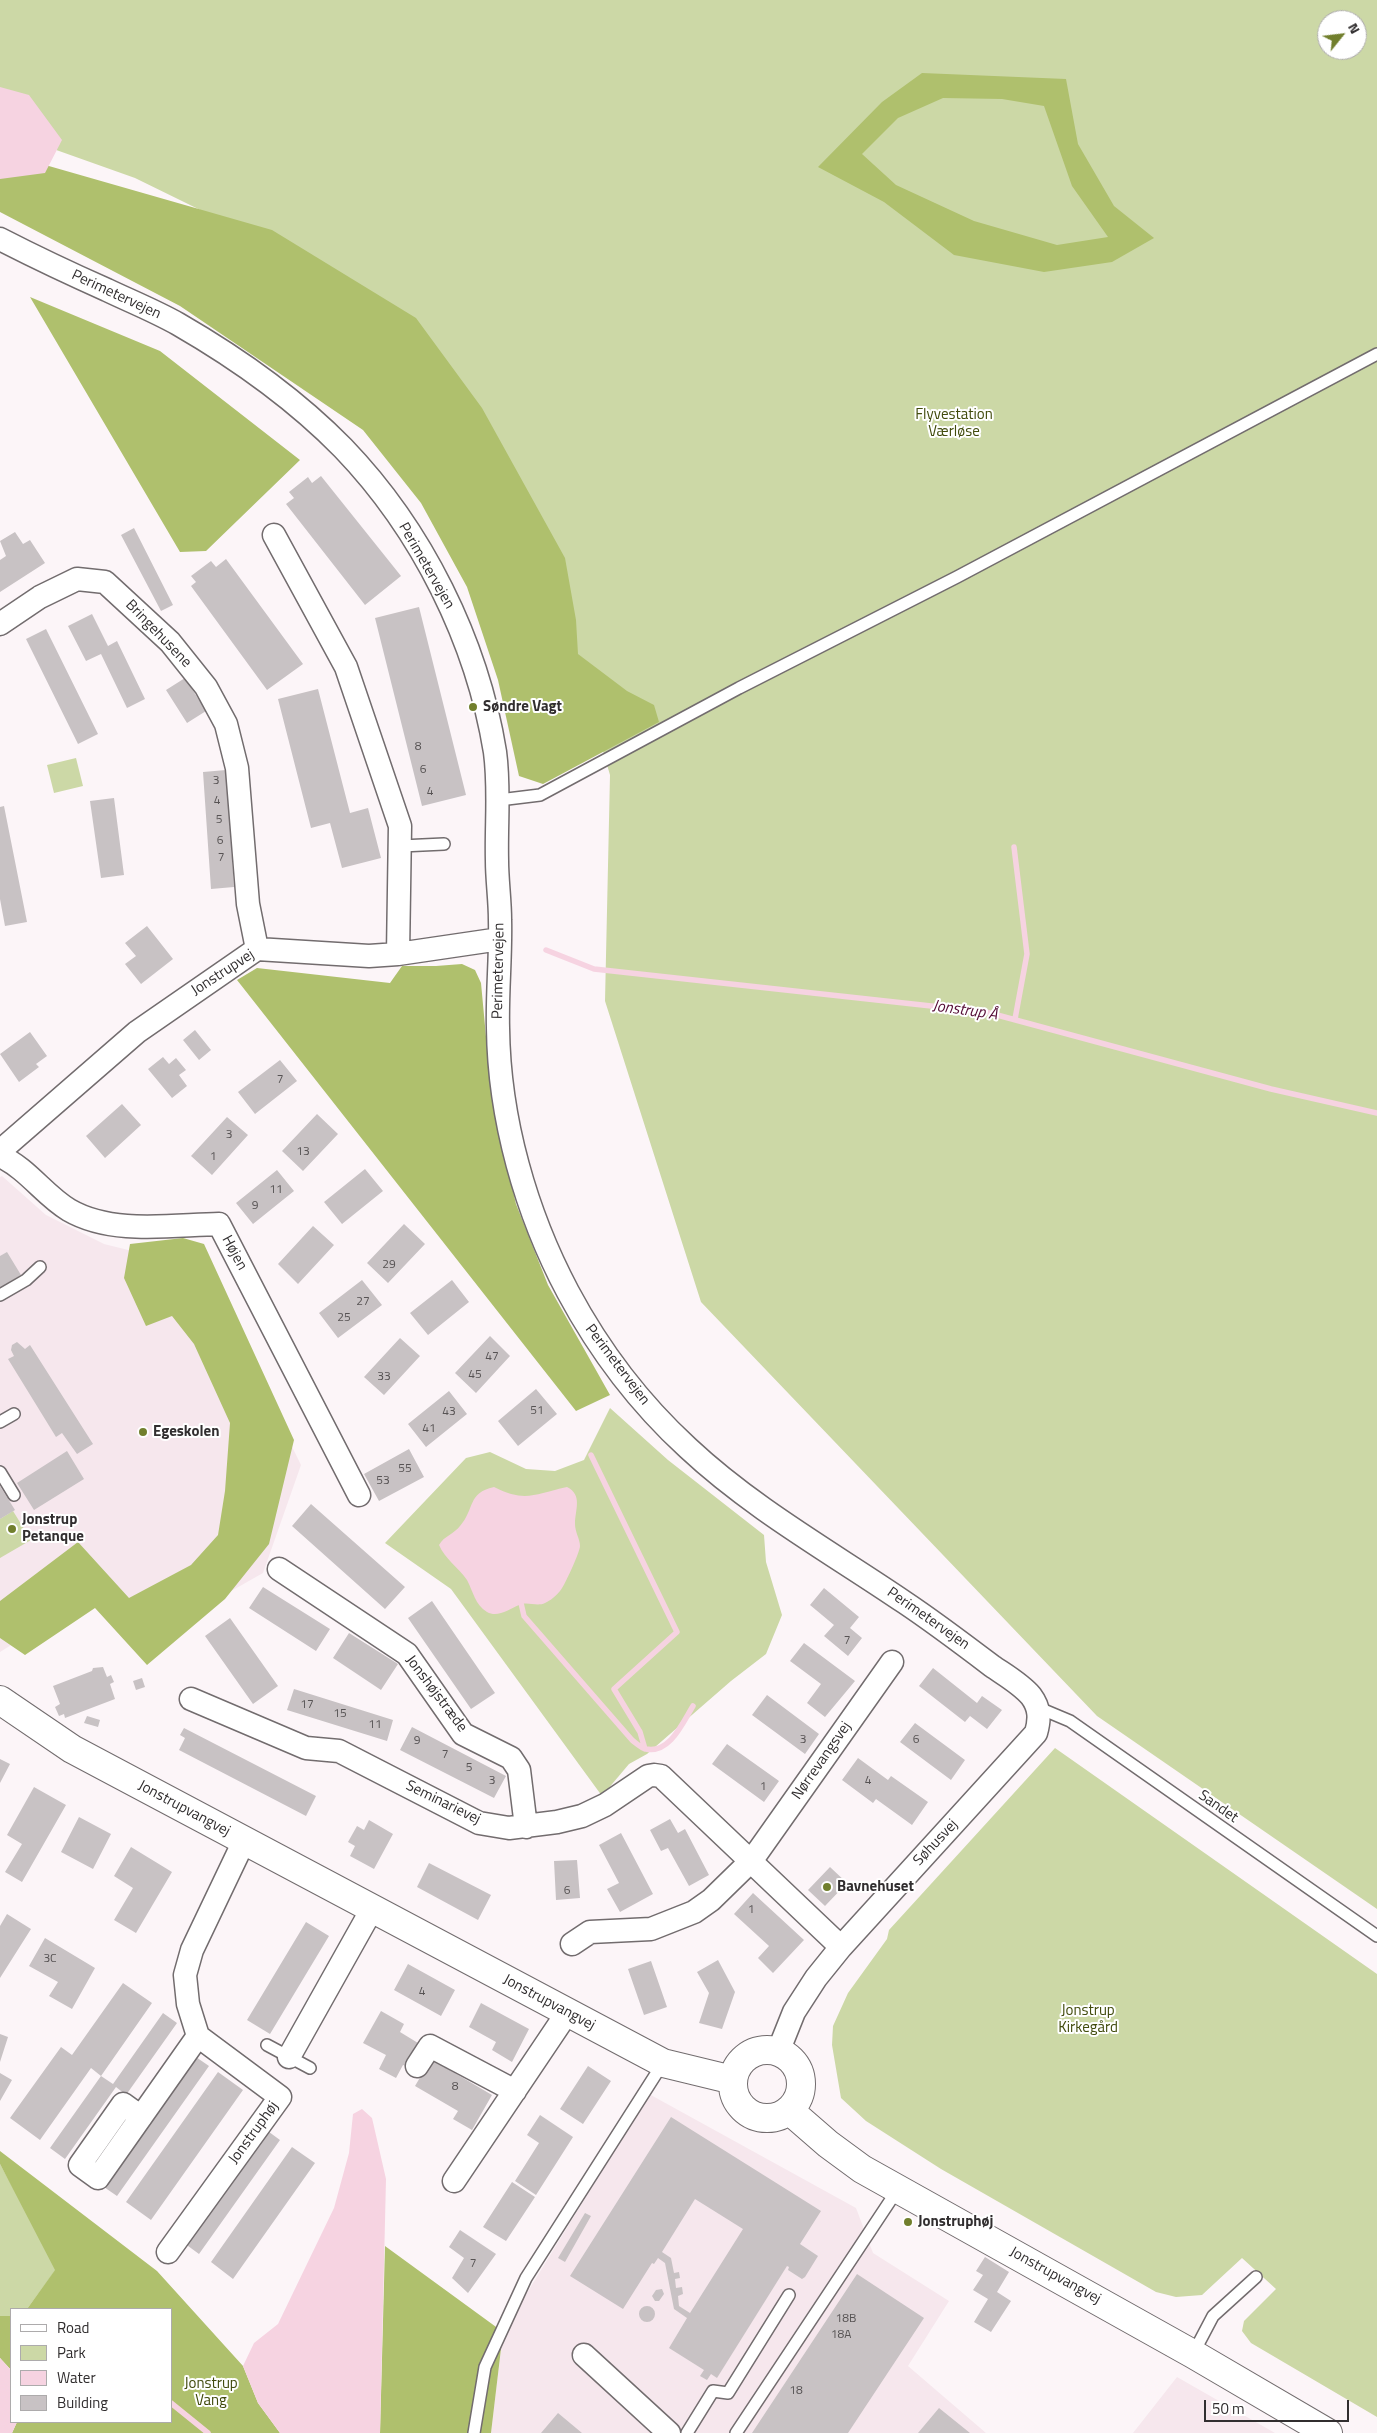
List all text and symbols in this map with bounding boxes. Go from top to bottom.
north arrow [1317,10,1367,60]
text: N [1343,19,1366,37]
street label: Perimetervejen [68,266,164,324]
park label: Flyvestation Værløse [915,406,993,441]
street label: Perimetervejen [394,520,458,612]
street label: Bringehusene [121,596,195,672]
place label: Søndre Vagt [483,698,562,716]
marker: Søndre Vagt [467,701,479,713]
house number: 8 [415,740,421,754]
house number: 6 [420,763,426,777]
house number: 3 [213,774,219,788]
house number: 4 [427,785,433,799]
house number: 4 [214,794,220,808]
house number: 5 [216,813,222,827]
house number: 6 [217,834,223,848]
house number: 7 [218,851,224,865]
street label: Perimetervejen [489,923,509,1019]
street label: Jonstrupvej [188,946,258,1000]
water label: Jonstrup Å [931,997,999,1025]
house number: 7 [277,1073,283,1087]
house number: 3 [226,1128,232,1142]
house number: 13 [296,1145,310,1159]
house number: 1 [210,1150,216,1164]
house number: 11 [269,1183,283,1197]
house number: 9 [252,1199,258,1213]
street label: Højen [217,1232,251,1274]
house number: 29 [382,1258,396,1272]
house number: 27 [356,1295,370,1309]
house number: 25 [337,1311,351,1325]
street label: Perimetervejen [581,1321,653,1409]
house number: 47 [485,1350,499,1364]
house number: 45 [468,1368,482,1382]
house number: 33 [377,1370,391,1384]
house number: 51 [530,1404,544,1418]
house number: 43 [442,1405,456,1419]
house number: 41 [422,1422,436,1436]
place label: Egeskolen [153,1423,219,1441]
marker: Egeskolen [137,1426,149,1438]
house number: 55 [398,1462,412,1476]
house number: 53 [376,1474,390,1488]
place label: Jonstrup Petanque [22,1511,84,1546]
marker: Jonstrup Petanque [6,1523,18,1535]
street label: Perimetervejen [883,1584,973,1654]
house number: 7 [844,1634,850,1648]
street label: Jonshøjstræde [401,1652,471,1736]
house number: 17 [300,1698,314,1712]
house number: 15 [333,1707,347,1721]
house number: 11 [368,1718,382,1732]
street label: Nørrevangsvej [789,1719,855,1803]
house number: 3 [800,1733,806,1747]
house number: 6 [913,1733,919,1747]
house number: 9 [414,1734,420,1748]
house number: 7 [442,1748,448,1762]
house number: 5 [466,1761,472,1775]
house number: 3 [489,1774,495,1788]
house number: 4 [865,1774,871,1788]
street label: Jonstrupvangvej [135,1777,233,1841]
street label: Seminarievej [403,1777,483,1829]
house number: 1 [760,1780,766,1794]
street label: Sandet [1195,1787,1241,1827]
street label: Søhusvej [910,1816,962,1870]
place label: Bavnehuset [837,1878,914,1896]
marker: Bavnehuset [821,1881,833,1893]
house number: 6 [564,1884,570,1898]
house number: 1 [748,1903,754,1917]
house number: 3C [43,1952,57,1966]
street label: Jonstrupvangvej [500,1971,598,2035]
house number: 4 [419,1985,425,1999]
park label: Jonstrup Kirkegård [1058,2002,1118,2037]
house number: 8 [452,2080,458,2094]
street label: Jonstruphøj [225,2098,283,2168]
place label: Jonstruphøj [918,2213,993,2231]
marker: Jonstruphøj [902,2216,914,2228]
street label: Jonstrupvangvej [1006,2243,1104,2309]
house number: 7 [470,2257,476,2271]
legend [10,2308,172,2423]
house number: 18B [836,2312,856,2326]
text: Road [57,2316,89,2339]
house number: 18A [831,2328,851,2342]
text: Park [57,2341,86,2364]
text: Water [57,2366,96,2389]
park label: Jonstrup Vang [184,2375,238,2410]
house number: 18 [789,2384,803,2398]
scale bar [1207,2390,1352,2422]
text: Building [57,2391,108,2414]
text: 50 m [1212,2397,1245,2420]

